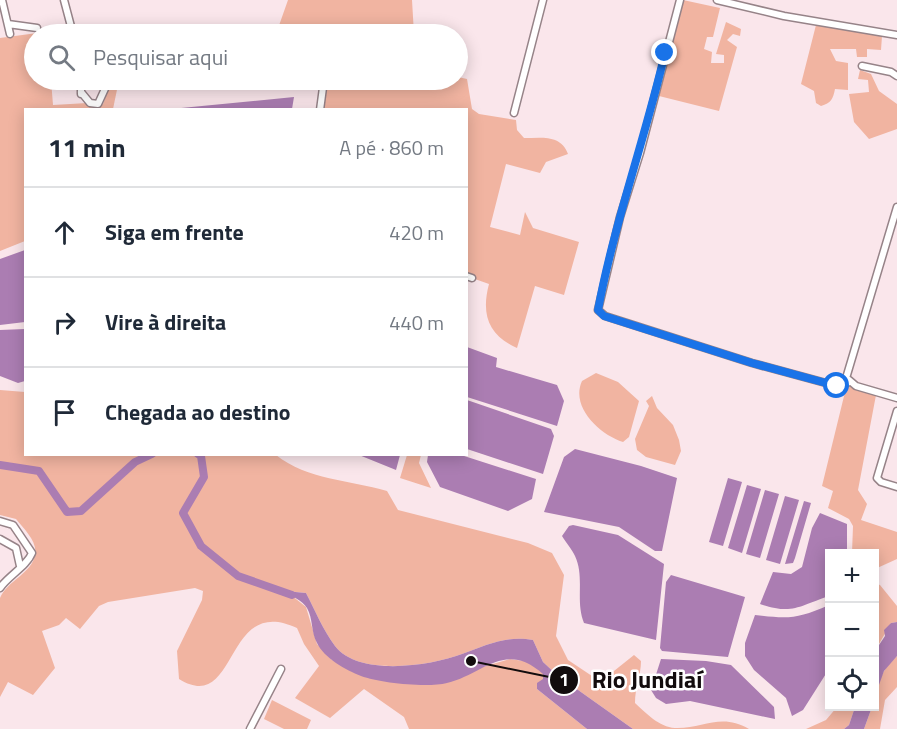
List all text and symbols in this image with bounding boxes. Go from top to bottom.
search box [24,24,468,90]
route end [651,39,677,65]
text: Pesquisar aqui [93,40,228,74]
icon: search [45,41,78,74]
text: 11 min [48,128,126,167]
text: A pé · 860 m [339,132,444,163]
text: Siga em frente [105,215,244,249]
icon: ahead [48,216,81,249]
text: 420 m [389,217,444,248]
text: Vire à direita [105,305,226,339]
icon: right [48,306,81,339]
text: 440 m [389,307,444,338]
route start [823,372,849,398]
text: Chegada ao destino [105,395,291,429]
icon: arrive [48,396,81,429]
map controls [825,549,879,711]
button: + [825,549,879,603]
button: − [825,603,879,657]
button: locate [825,657,879,711]
callout: Rio Jundiaí [549,659,714,701]
text: Rio Jundiaí [592,661,704,697]
text: 1 [559,666,569,693]

